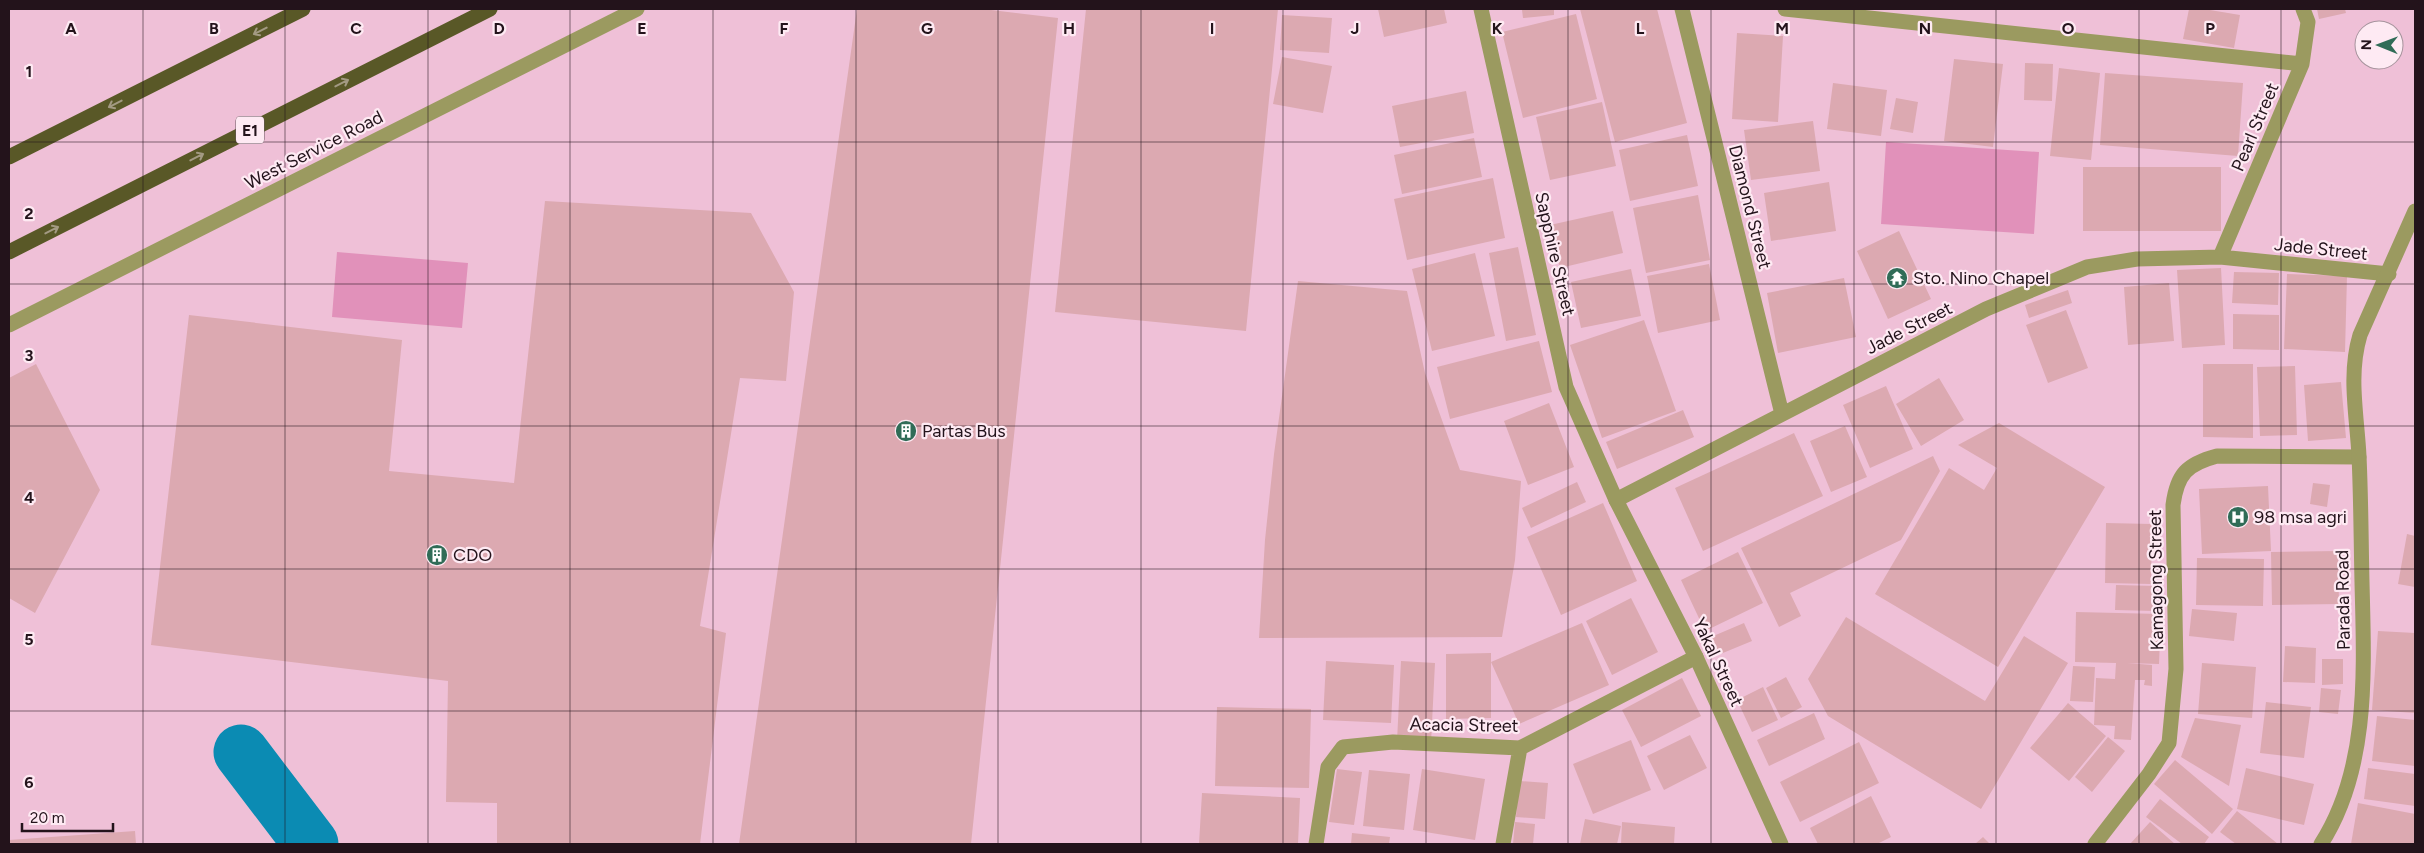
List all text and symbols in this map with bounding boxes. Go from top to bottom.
text: A [65,19,77,38]
text: B [209,19,219,38]
text: C [350,19,362,38]
text: D [493,19,505,38]
text: E [637,19,647,38]
text: F [780,19,789,38]
text: G [921,19,933,38]
text: H [1063,19,1075,38]
text: I [1210,19,1214,38]
text: J [1351,19,1359,38]
text: K [1492,19,1503,38]
text: L [1636,19,1645,38]
text: M [1775,19,1789,38]
text: N [1919,19,1931,38]
text: O [2062,19,2075,38]
text: P [2205,19,2215,38]
north arrow [2354,20,2404,70]
one-way arrow [252,26,267,36]
text: N [2358,39,2375,50]
text: 1 [26,62,32,81]
one-way arrow [335,78,350,88]
street label: Pearl Street [2226,79,2284,175]
one-way arrow [107,99,122,109]
street label: West Service Road [241,106,387,194]
road number: E1 [236,116,264,144]
street label: Diamond Street [1724,143,1776,271]
one-way arrow [190,151,205,161]
street label: Sapphire Street [1530,190,1580,318]
text: 2 [24,204,34,223]
one-way arrow [44,225,59,234]
street label: Jade Street [2273,233,2369,265]
temple icon: Sto. Nino Chapel [1885,266,1909,290]
place label: Sto. Nino Chapel [1913,267,2049,289]
street label: Jade Street [1862,297,1956,359]
text: 3 [25,346,34,365]
building icon: Partas Bus [894,419,918,443]
place label: Partas Bus [922,420,1006,442]
text: 4 [24,488,34,507]
hospital icon: 98 msa agri [2226,505,2250,529]
place label: 98 msa agri [2254,506,2347,528]
street label: Kamagong Street [2144,509,2168,651]
building icon: CDO [425,543,449,567]
place label: CDO [453,544,492,566]
street label: Parada Road [2331,550,2355,650]
street label: Yakal Street [1688,614,1748,710]
text: 5 [24,630,34,649]
street label: Acacia Street [1409,713,1519,737]
text: 6 [24,773,34,792]
scale bar [22,800,114,832]
text: 20 m [30,809,64,827]

